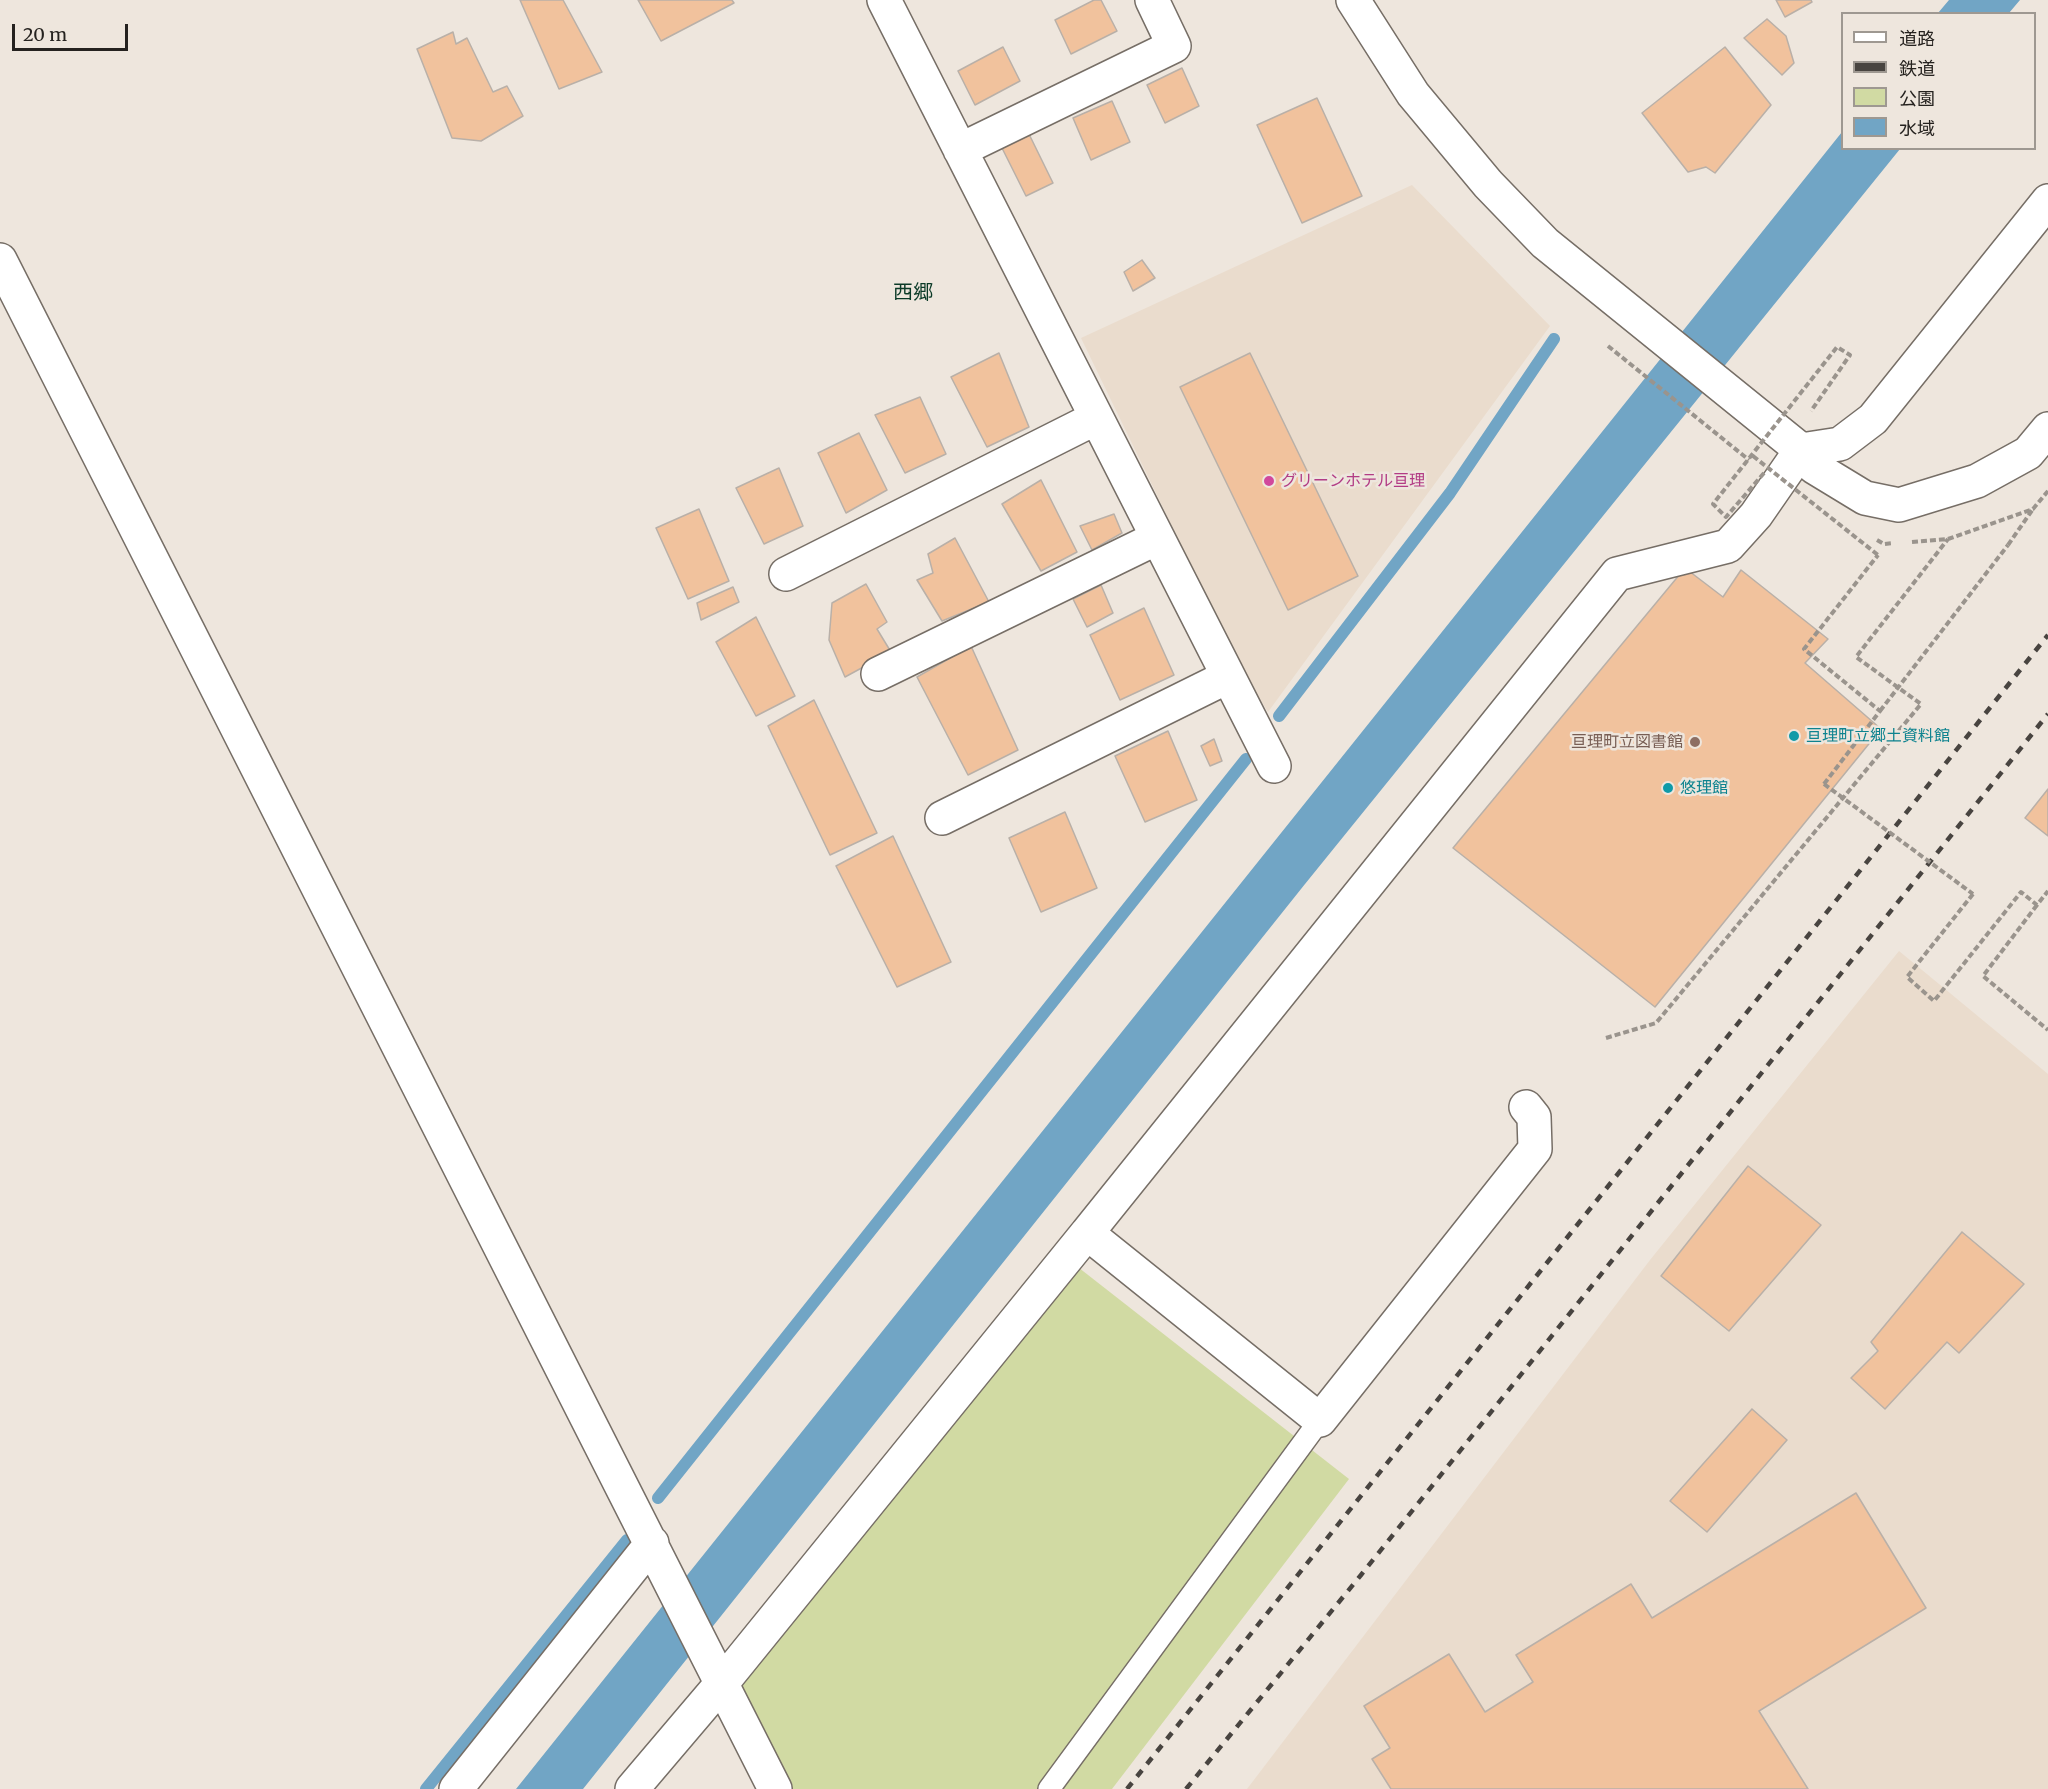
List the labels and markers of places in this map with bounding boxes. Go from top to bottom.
place label: グリーンホテル亘理 [1281,471,1425,491]
marker: グリーンホテル亘理 [1262,474,1276,488]
place label: 亘理町立郷土資料館 [1806,726,1950,746]
marker: 亘理町立郷土資料館 [1787,729,1801,743]
place label: 亘理町立図書館 [1571,732,1683,752]
marker: 亘理町立図書館 [1688,735,1702,749]
place label: 悠理館 [1680,778,1728,798]
marker: 悠理館 [1661,781,1675,795]

